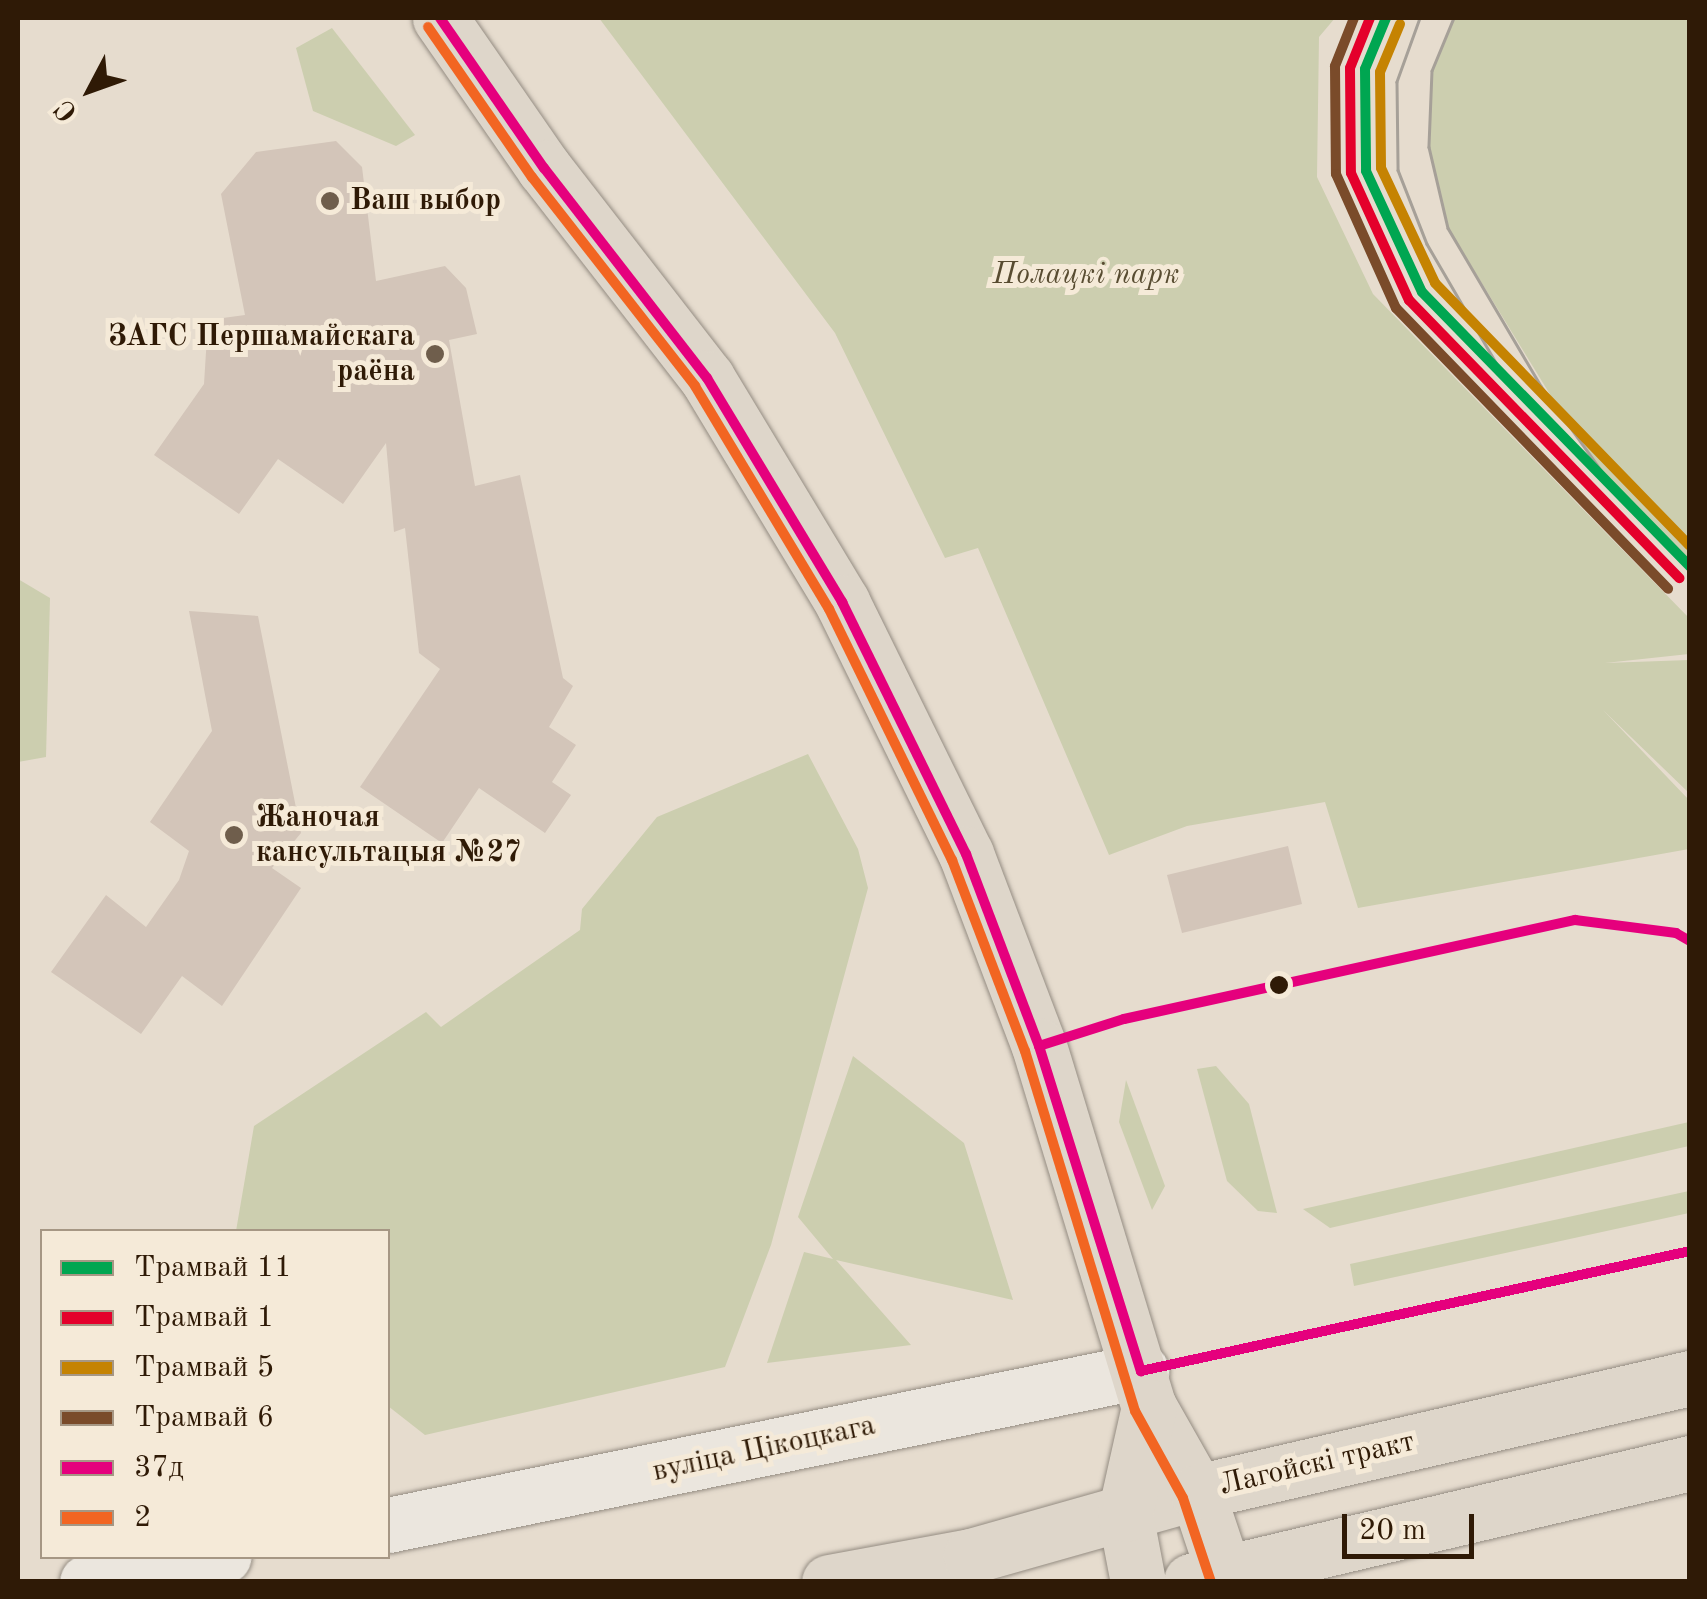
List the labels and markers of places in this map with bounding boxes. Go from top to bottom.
place label: Ваш выбор [350,183,501,219]
marker: Ваш выбор [319,190,341,212]
place label: ЗАГС Першамайскага раёна [108,319,415,390]
marker: ЗАГС Першамайскага раёна [424,343,446,365]
place label: Жаночая кансультацыя №27 [256,800,521,870]
marker: Жаночая кансультацыя №27 [221,822,247,848]
unlabelled marker [1269,975,1289,995]

